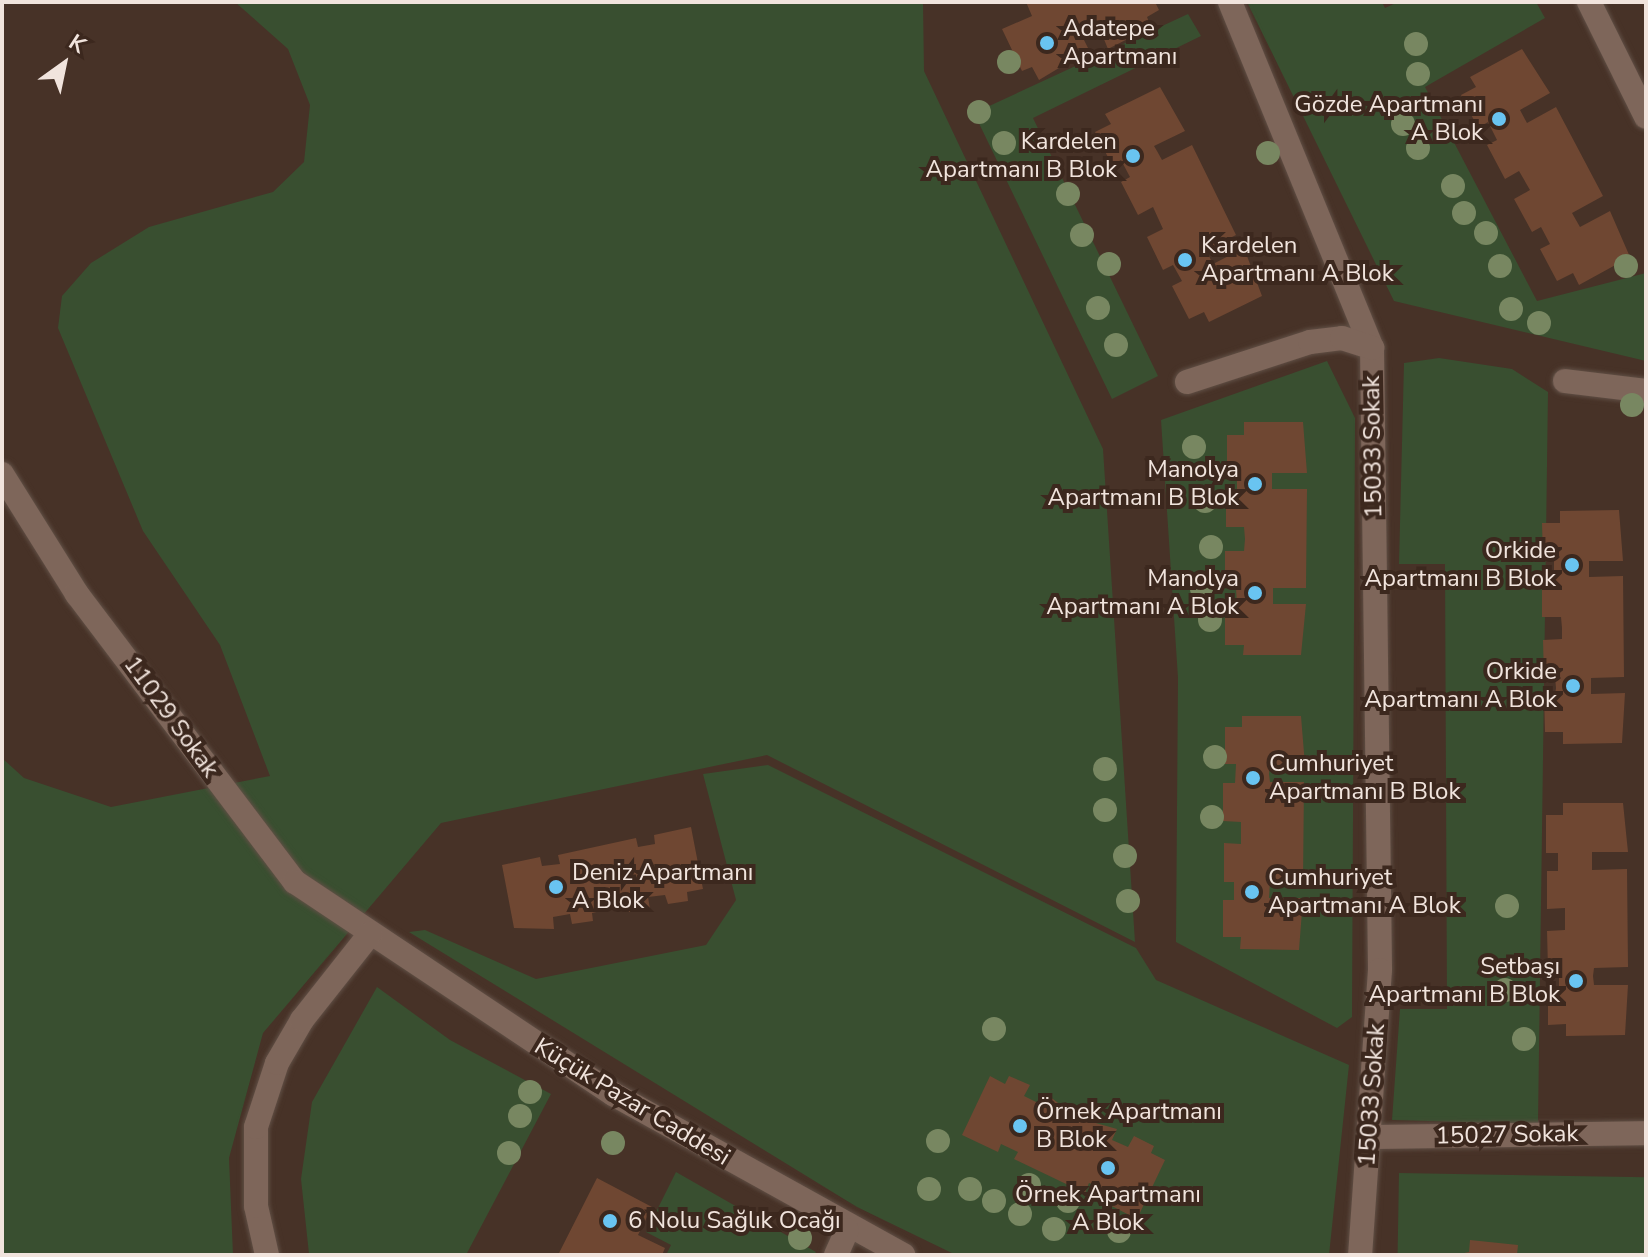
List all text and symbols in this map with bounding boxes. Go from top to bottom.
place label: Adatepe Apartmanı [1063,15,1177,71]
north arrow [24,24,104,104]
text: K [63,27,91,60]
marker: Adatepe Apartmanı [1038,34,1056,52]
place label: Gözde Apartmanı A Blok [1294,91,1483,147]
marker: Gözde Apartmanı A Blok [1490,110,1508,128]
place label: Kardelen Apartmanı B Blok [926,128,1117,184]
marker: Kardelen Apartmanı B Blok [1124,147,1142,165]
place label: Kardelen Apartmanı A Blok [1201,232,1394,288]
marker: Kardelen Apartmanı A Blok [1176,251,1194,269]
street label: 15033 Sokak [1357,375,1389,519]
place label: Manolya Apartmanı B Blok [1048,456,1239,512]
marker: Manolya Apartmanı B Blok [1246,475,1264,493]
place label: Orkide Apartmanı B Blok [1365,537,1556,593]
marker: Orkide Apartmanı B Blok [1563,556,1581,574]
place label: Manolya Apartmanı A Blok [1046,565,1239,621]
marker: Manolya Apartmanı A Blok [1246,584,1264,602]
street label: 11029 Sokak [117,651,225,783]
place label: Orkide Apartmanı A Blok [1364,658,1557,714]
marker: Orkide Apartmanı A Blok [1564,677,1582,695]
place label: Cumhuriyet Apartmanı B Blok [1269,750,1460,806]
marker: Cumhuriyet Apartmanı B Blok [1244,769,1262,787]
place label: Deniz Apartmanı A Blok [572,859,753,915]
place label: Cumhuriyet Apartmanı A Blok [1268,864,1461,920]
marker: Deniz Apartmanı A Blok [547,878,565,896]
marker: Cumhuriyet Apartmanı A Blok [1243,883,1261,901]
place label: Setbaşı Apartmanı B Blok [1369,953,1560,1009]
marker: Setbaşı Apartmanı B Blok [1567,972,1585,990]
street label: 15033 Sokak [1353,1023,1391,1167]
street label: Küçük Pazar Caddesi [529,1032,735,1172]
place label: Örnek Apartmanı B Blok [1036,1098,1222,1154]
marker: Örnek Apartmanı B Blok [1011,1117,1029,1135]
street label: 15027 Sokak [1435,1119,1579,1151]
marker: Örnek Apartmanı A Blok [1099,1159,1117,1177]
place label: Örnek Apartmanı A Blok [1015,1181,1201,1237]
place label: 6 Nolu Sağlık Ocağı [628,1207,841,1235]
marker: 6 Nolu Sağlık Ocağı [599,1210,621,1232]

